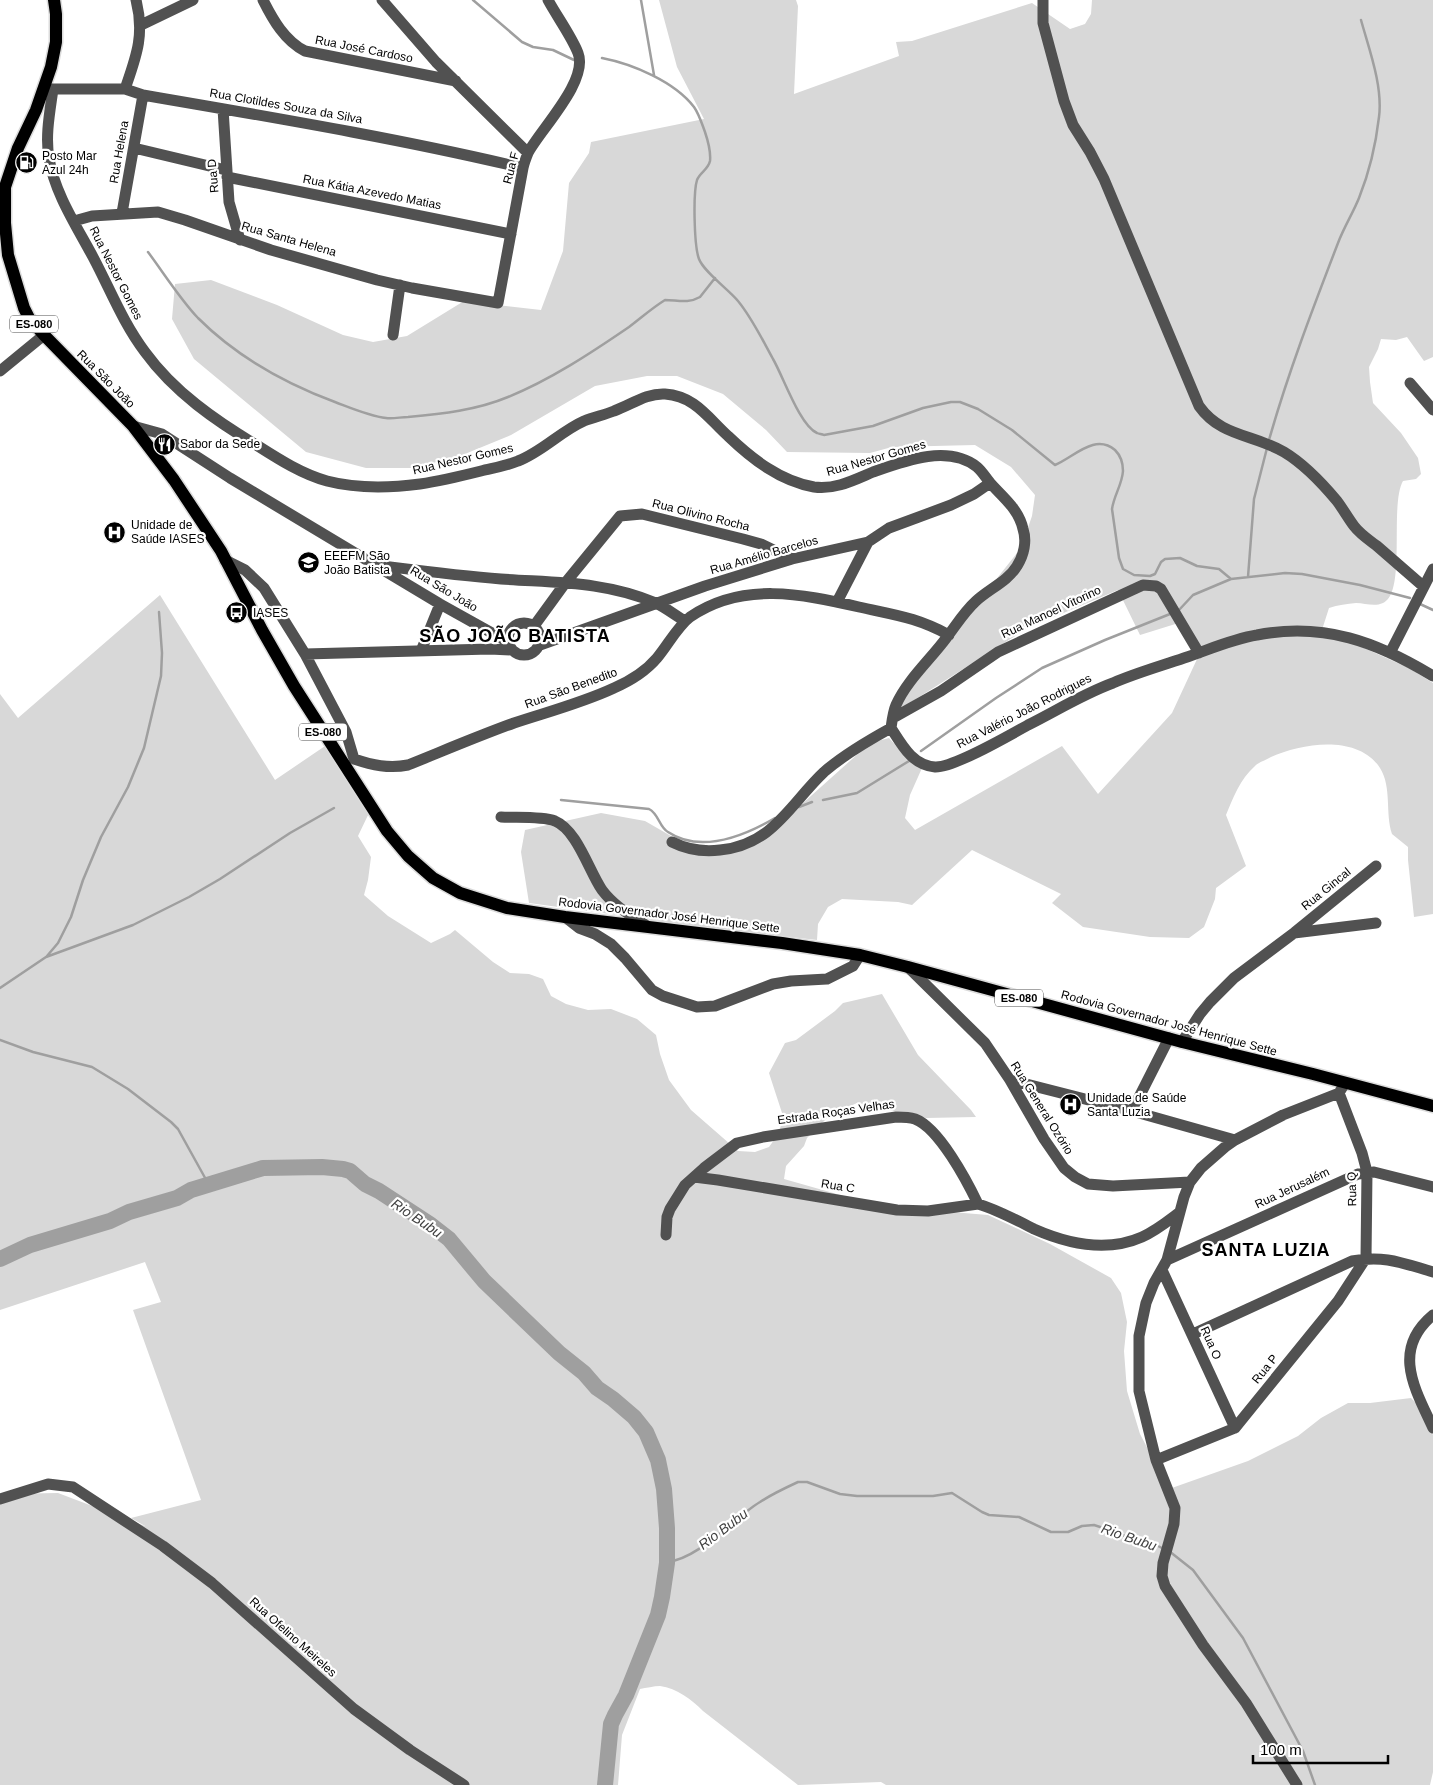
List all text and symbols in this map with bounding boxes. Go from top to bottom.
street label: Rua José Cardoso [314,33,414,65]
street label: Rua Clotildes Souza da Silva [209,86,364,126]
street label: Rua Helena [107,119,131,184]
place label: Posto Mar Azul 24h [42,149,97,177]
street label: Rua F [500,150,522,186]
fuel station icon: Posto Mar Azul 24h [14,151,38,175]
street label: Rua D [205,158,221,194]
street label: Rua Kátia Azevedo Matias [302,172,442,212]
street label: Rua Santa Helena [240,219,338,259]
street label: Rua Nestor Gomes [86,224,146,322]
road number: ES-080 [10,316,58,332]
street label: Rua São João [74,347,138,411]
restaurant icon: Sabor da Sede [152,432,176,456]
place label: Sabor da Sede [180,437,260,451]
street label: Rua Nestor Gomes [825,437,927,479]
street label: Rua Nestor Gomes [411,441,515,477]
street label: Rua Olivino Rocha [651,496,752,534]
place label: Unidade de Saúde IASES [131,518,204,546]
hospital icon: Unidade de Saúde IASES [103,520,127,544]
street label: Rua Amélio Barcelos [709,533,819,577]
place label: EEEFM São João Batista [324,549,390,577]
school or university icon: EEEFM São João Batista [296,551,320,575]
street label: Rua São João [408,563,480,615]
street label: Rua Manoel Vitorino [999,583,1103,641]
bus stop icon: IASES [225,601,249,625]
place label: IASES [253,606,288,620]
district label: SÃO JOÃO BATISTA [419,625,611,646]
street label: Rua São Benedito [523,665,619,711]
street label: Rua Valério João Rodrigues [954,671,1094,751]
road number: ES-080 [299,724,347,740]
street label: Rua Gincal [1299,865,1353,913]
street label: Rodovia Governador José Henrique Sette [558,894,781,936]
street label: Rodovia Governador José Henrique Sette [1060,987,1279,1059]
road number: ES-080 [995,990,1043,1006]
street label: Rua General Ozório [1008,1059,1076,1157]
place label: Unidade de Saúde Santa Luzia [1087,1091,1187,1119]
hospital icon: Unidade de Saúde Santa Luzia [1059,1093,1083,1117]
street label: Estrada Roças Velhas [777,1097,895,1127]
street label: Rua Jerusalém [1252,1165,1332,1211]
street label: Rua Q [1345,1172,1359,1206]
street label: Rua C [820,1176,856,1196]
water label: Rio Bubu [389,1195,446,1241]
district label: SANTA LUZIA [1202,1240,1330,1260]
street label: Rua O [1198,1324,1224,1362]
street label: Rua P [1249,1352,1281,1386]
water label: Rio Bubu [695,1505,751,1553]
water label: Rio Bubu [1099,1520,1159,1554]
street label: Rua Ofelino Meireles [247,1594,339,1680]
scale bar [1253,1732,1388,1764]
text: 100 m [1260,1741,1302,1758]

